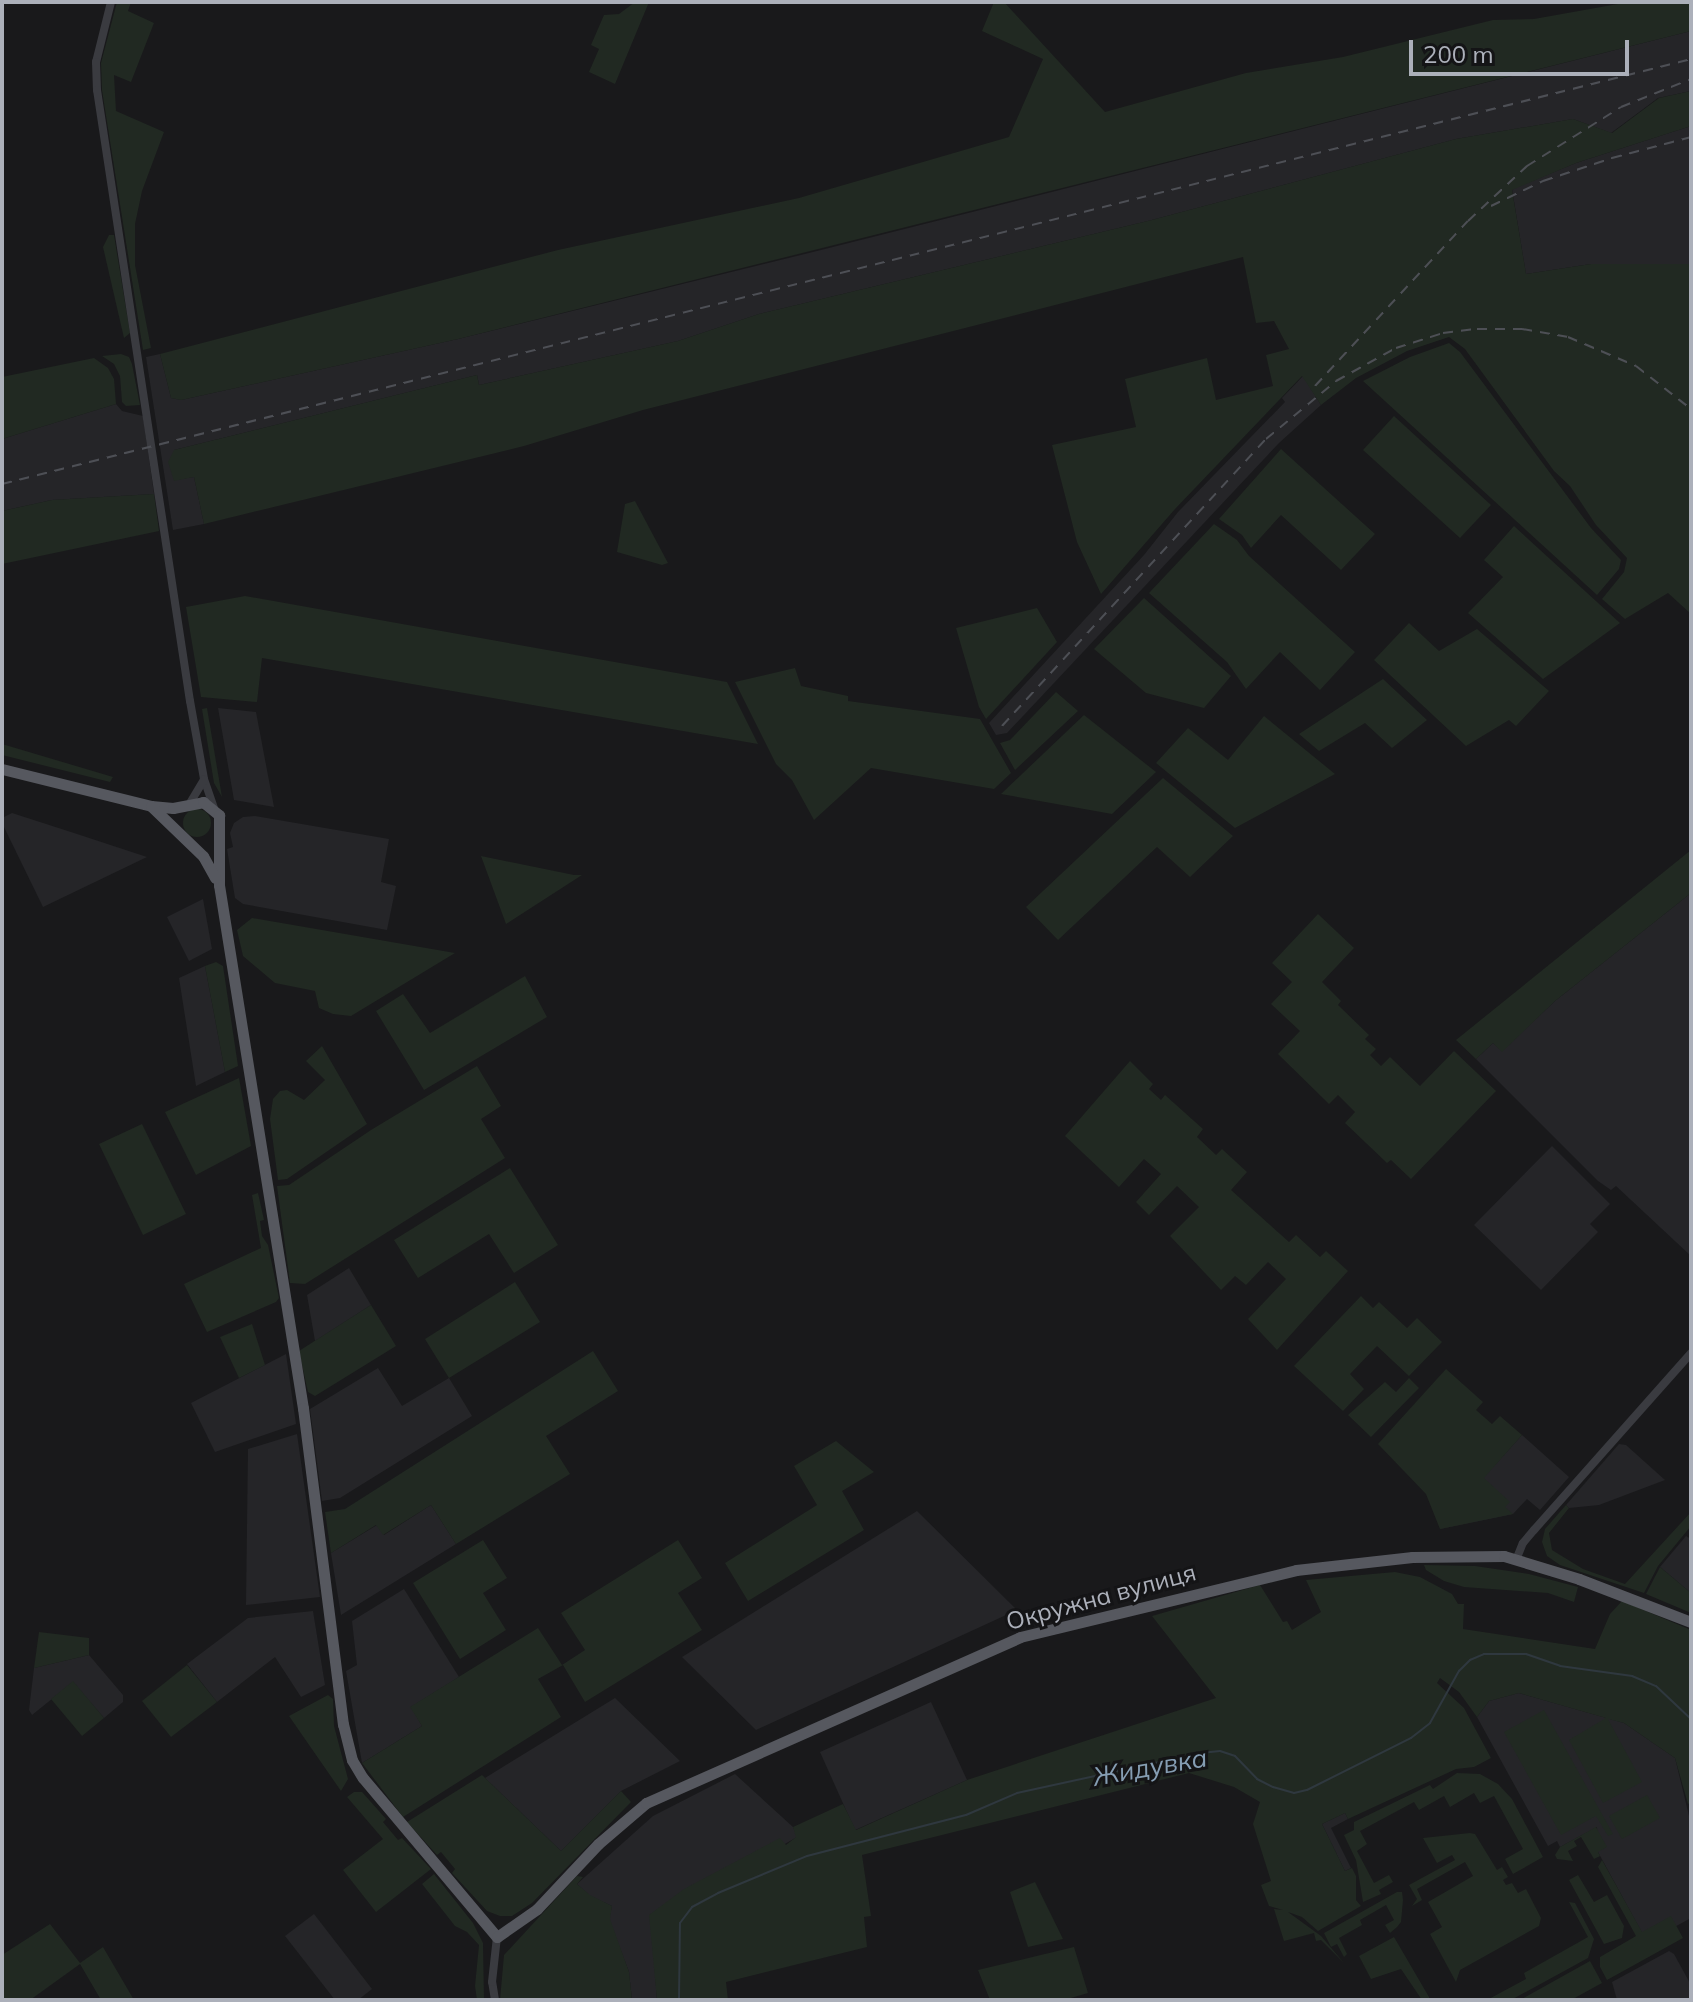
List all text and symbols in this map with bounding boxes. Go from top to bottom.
scale bar [1413,24,1633,74]
text: 200 m [1423,39,1494,69]
street label: Окружна вулиця [1003,1558,1199,1636]
water label: Жидувка [1090,1742,1210,1792]

